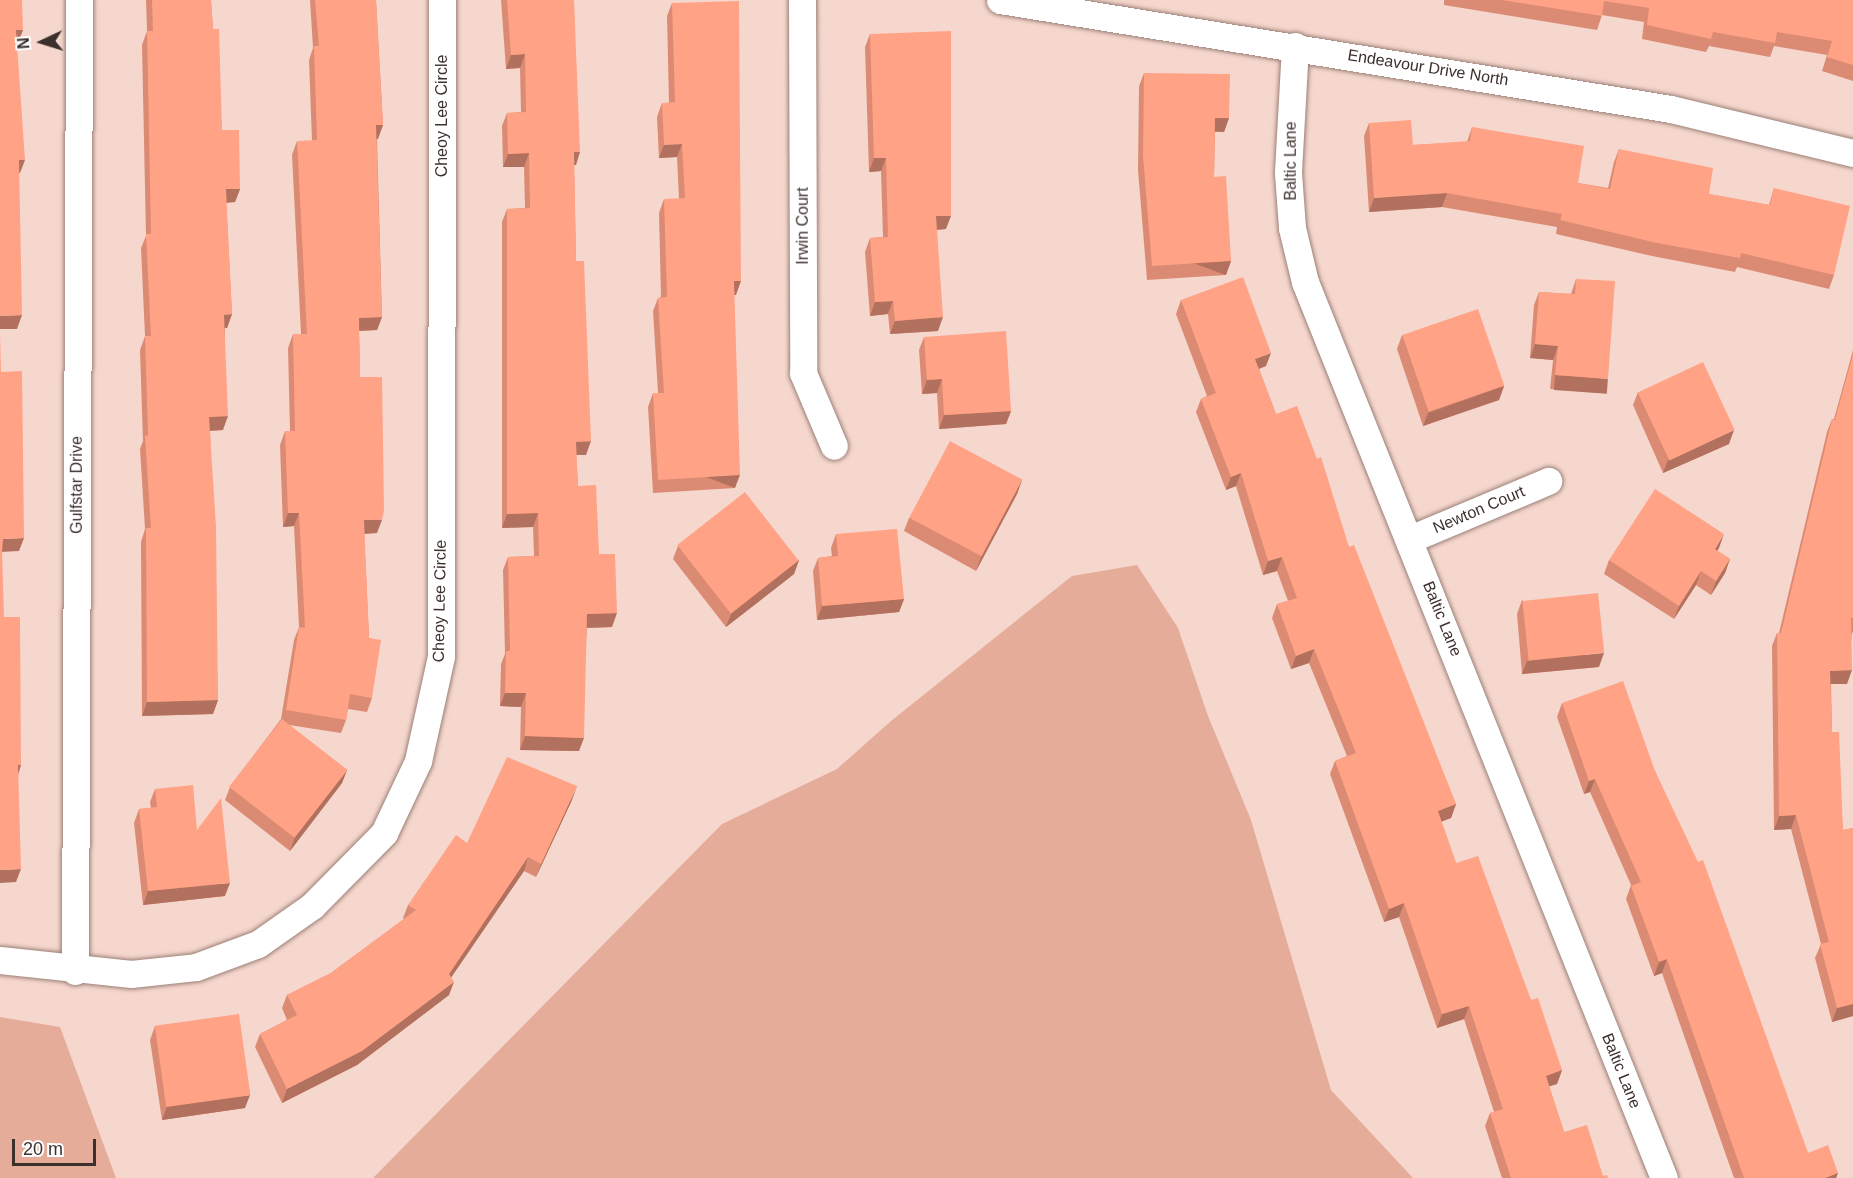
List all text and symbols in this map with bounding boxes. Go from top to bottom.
north arrow [12,12,72,72]
text: N [15,37,32,50]
street label: Endeavour Drive North [1346,46,1510,90]
street label: Cheoy Lee Circle [432,55,452,177]
street label: Baltic Lane [1281,121,1301,201]
street label: Irwin Court [793,187,813,265]
street label: Gulfstar Drive [67,436,87,534]
street label: Newton Court [1430,482,1528,538]
street label: Cheoy Lee Circle [429,539,451,663]
street label: Baltic Lane [1418,579,1466,659]
street label: Baltic Lane [1597,1031,1645,1111]
scale bar [15,1127,99,1165]
text: 20 m [23,1139,63,1159]

